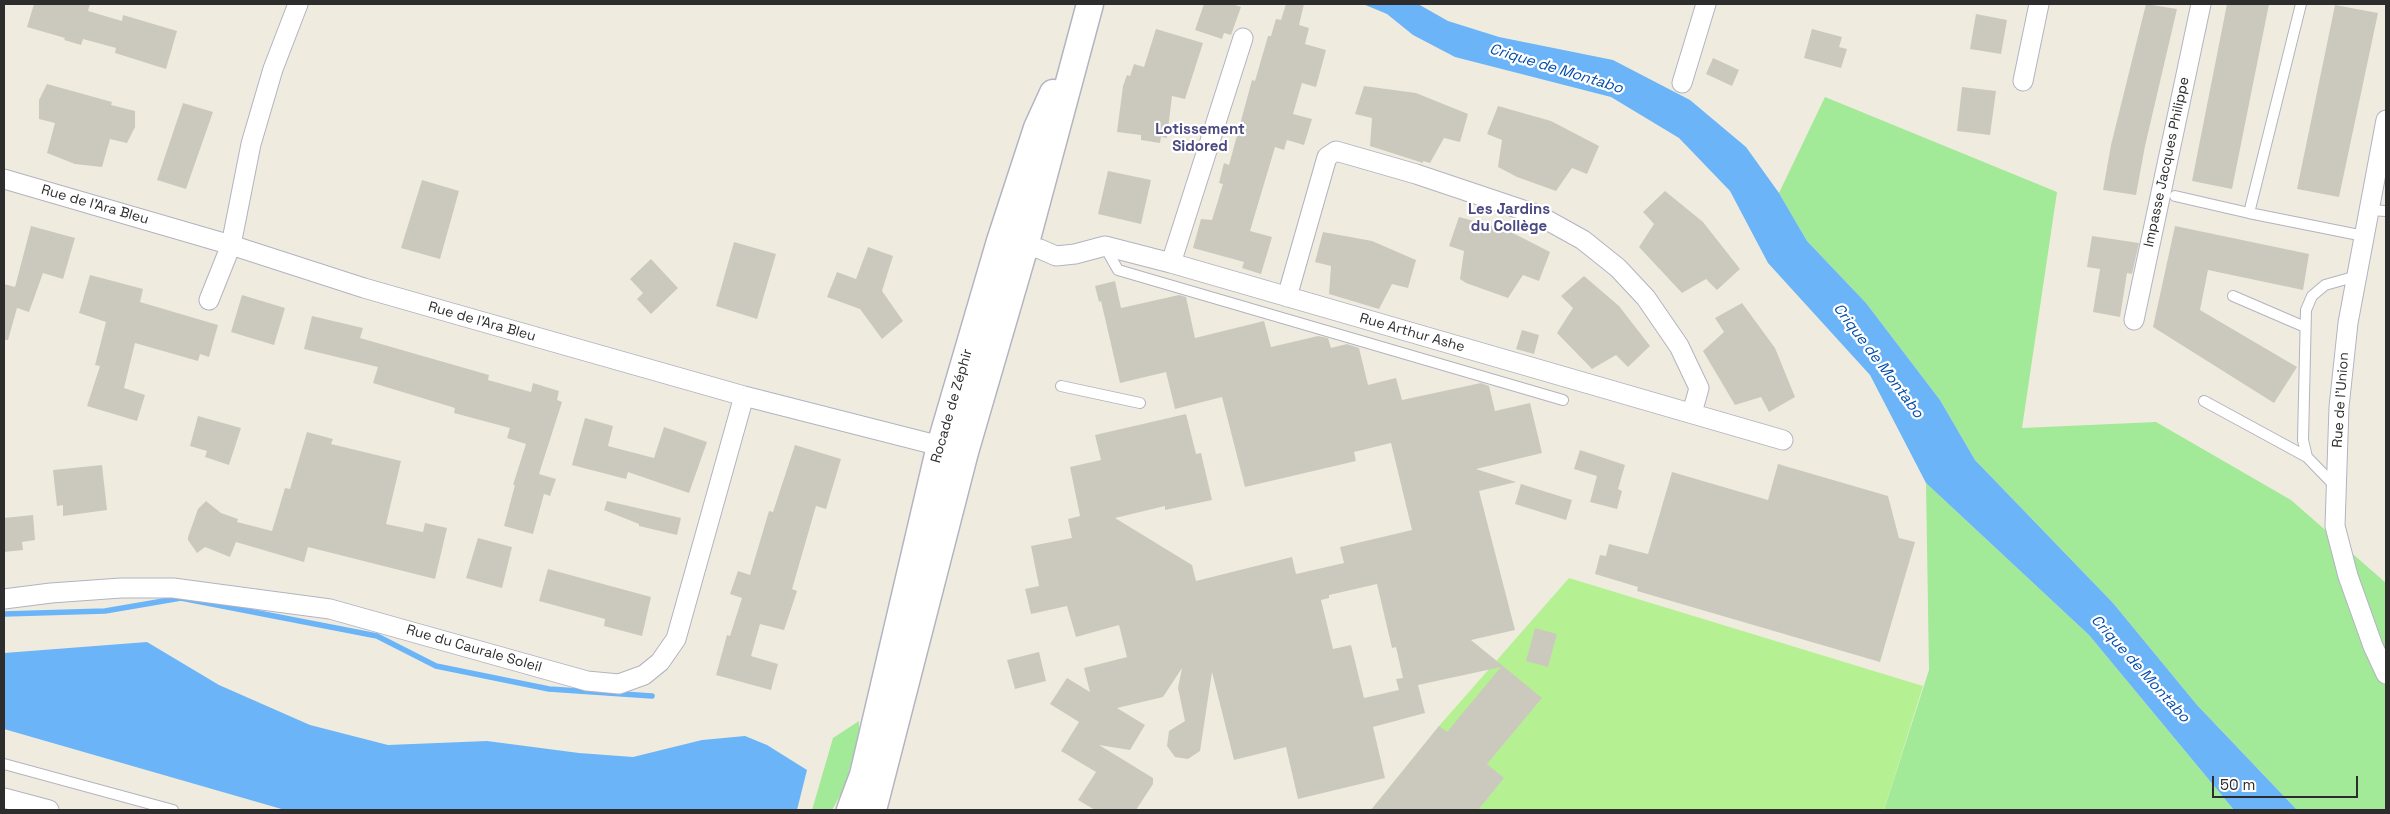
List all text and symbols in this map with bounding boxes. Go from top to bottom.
water label: Crique de Montabo [1487,40,1625,98]
street label: Impasse Jacques Philippe [2141,75,2193,249]
district label: Lotissement Sidored [1155,121,1245,156]
street label: Rue de l'Ara Bleu [39,182,151,228]
district label: Les Jardins du Collège [1468,201,1550,236]
street label: Rue de l'Ara Bleu [426,299,538,345]
water label: Crique de Montabo [1829,300,1927,422]
street label: Rue Arthur Ashe [1357,310,1467,356]
street label: Rocade de Zéphir [928,347,976,465]
street label: Rue de l'Union [2329,352,2353,448]
water label: Crique de Montabo [2087,611,2193,727]
street label: Rue du Caurale Soleil [404,622,544,676]
scale bar [2215,766,2361,798]
text: 50 m [2220,775,2255,794]

